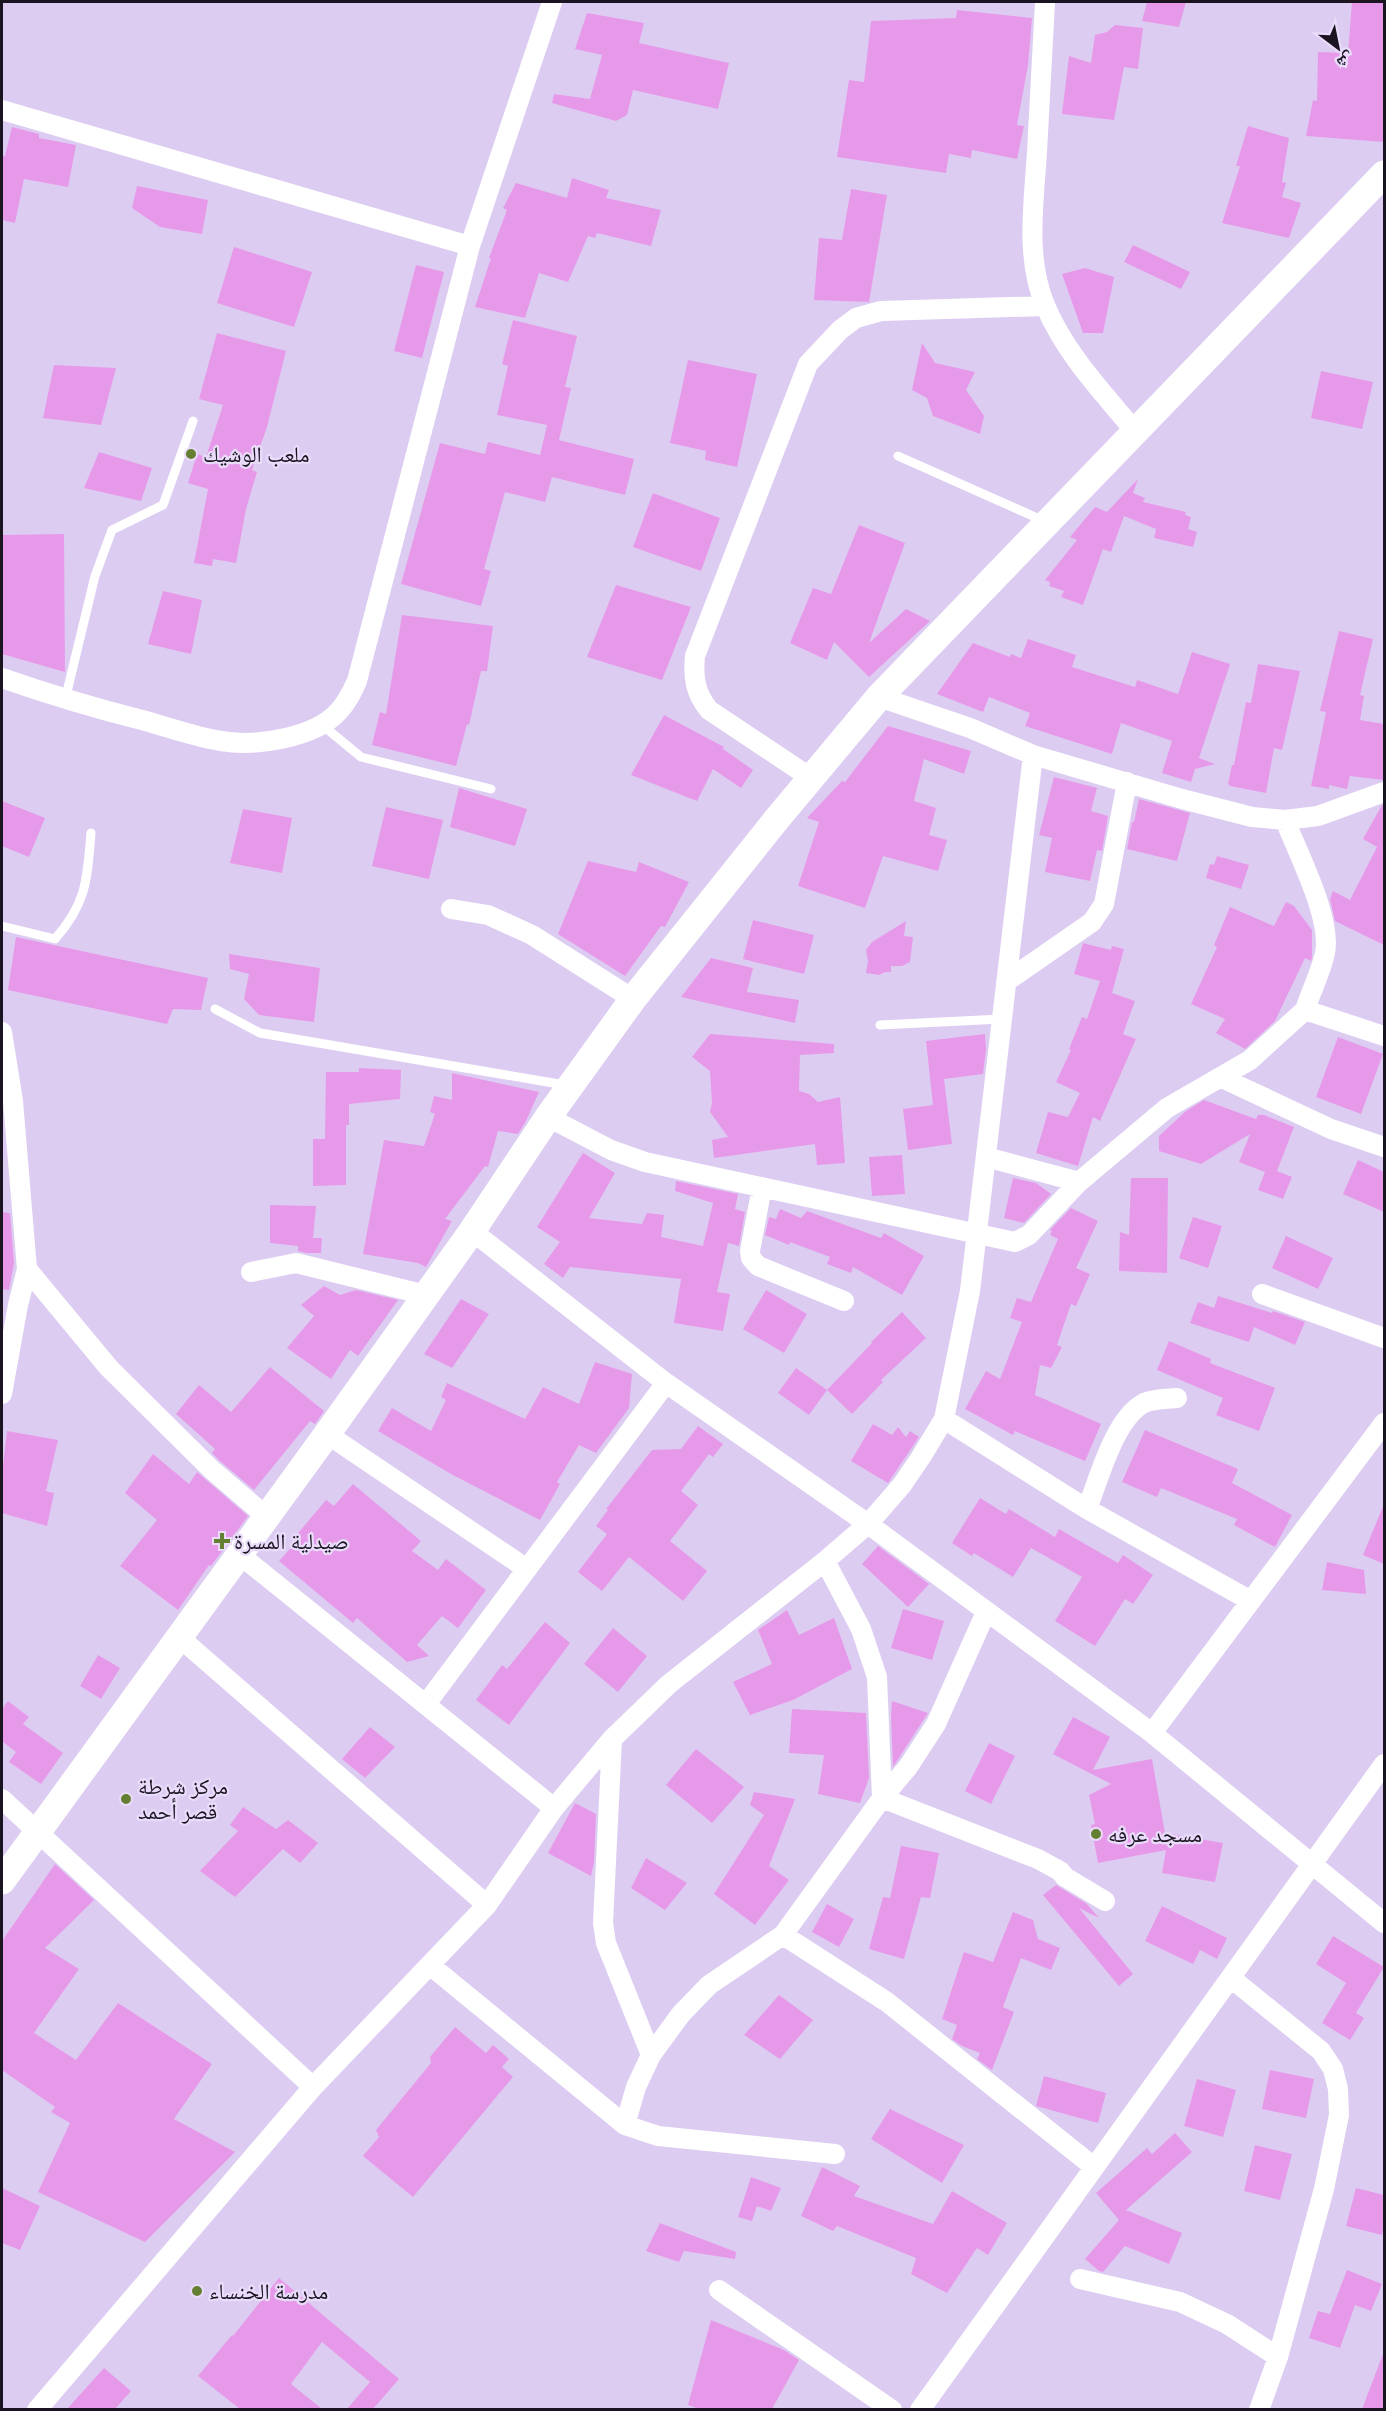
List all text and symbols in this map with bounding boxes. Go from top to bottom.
north arrow [1308,18,1368,78]
text: ش [1333,48,1358,73]
place label: ملعب الوشيك [203,442,310,468]
marker: ملعب الوشيك [184,447,198,461]
place label: صيدلية المسرة [234,1529,349,1555]
marker: صيدلية المسرة [215,1534,229,1548]
place label: مركز شرطة قصر أحمد [138,1774,228,1825]
marker: مركز شرطة قصر أحمد [119,1792,133,1806]
place label: مسجد عرفه [1108,1822,1202,1848]
marker: مسجد عرفه [1089,1827,1103,1841]
place label: مدرسة الخنساء [209,2279,328,2305]
marker: مدرسة الخنساء [190,2284,204,2298]

